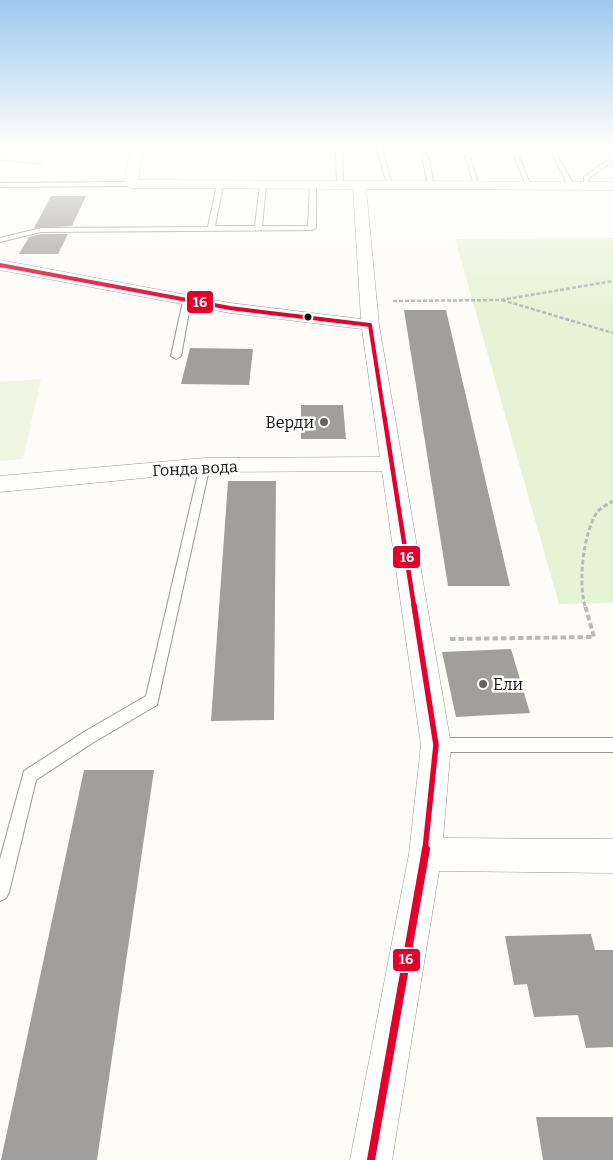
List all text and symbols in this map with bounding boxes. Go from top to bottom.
line badge: 16 [186,290,214,314]
text: 16 [193,294,207,311]
unlabelled marker [303,312,313,322]
place label: Верди [266,413,314,432]
marker: Верди [318,416,330,428]
street label: Гонда вода [152,457,238,480]
line badge: 16 [392,545,421,569]
text: 16 [400,549,414,566]
place label: Ели [493,675,523,694]
marker: Ели [477,678,489,690]
line badge: 16 [392,948,421,972]
text: 16 [399,951,413,968]

